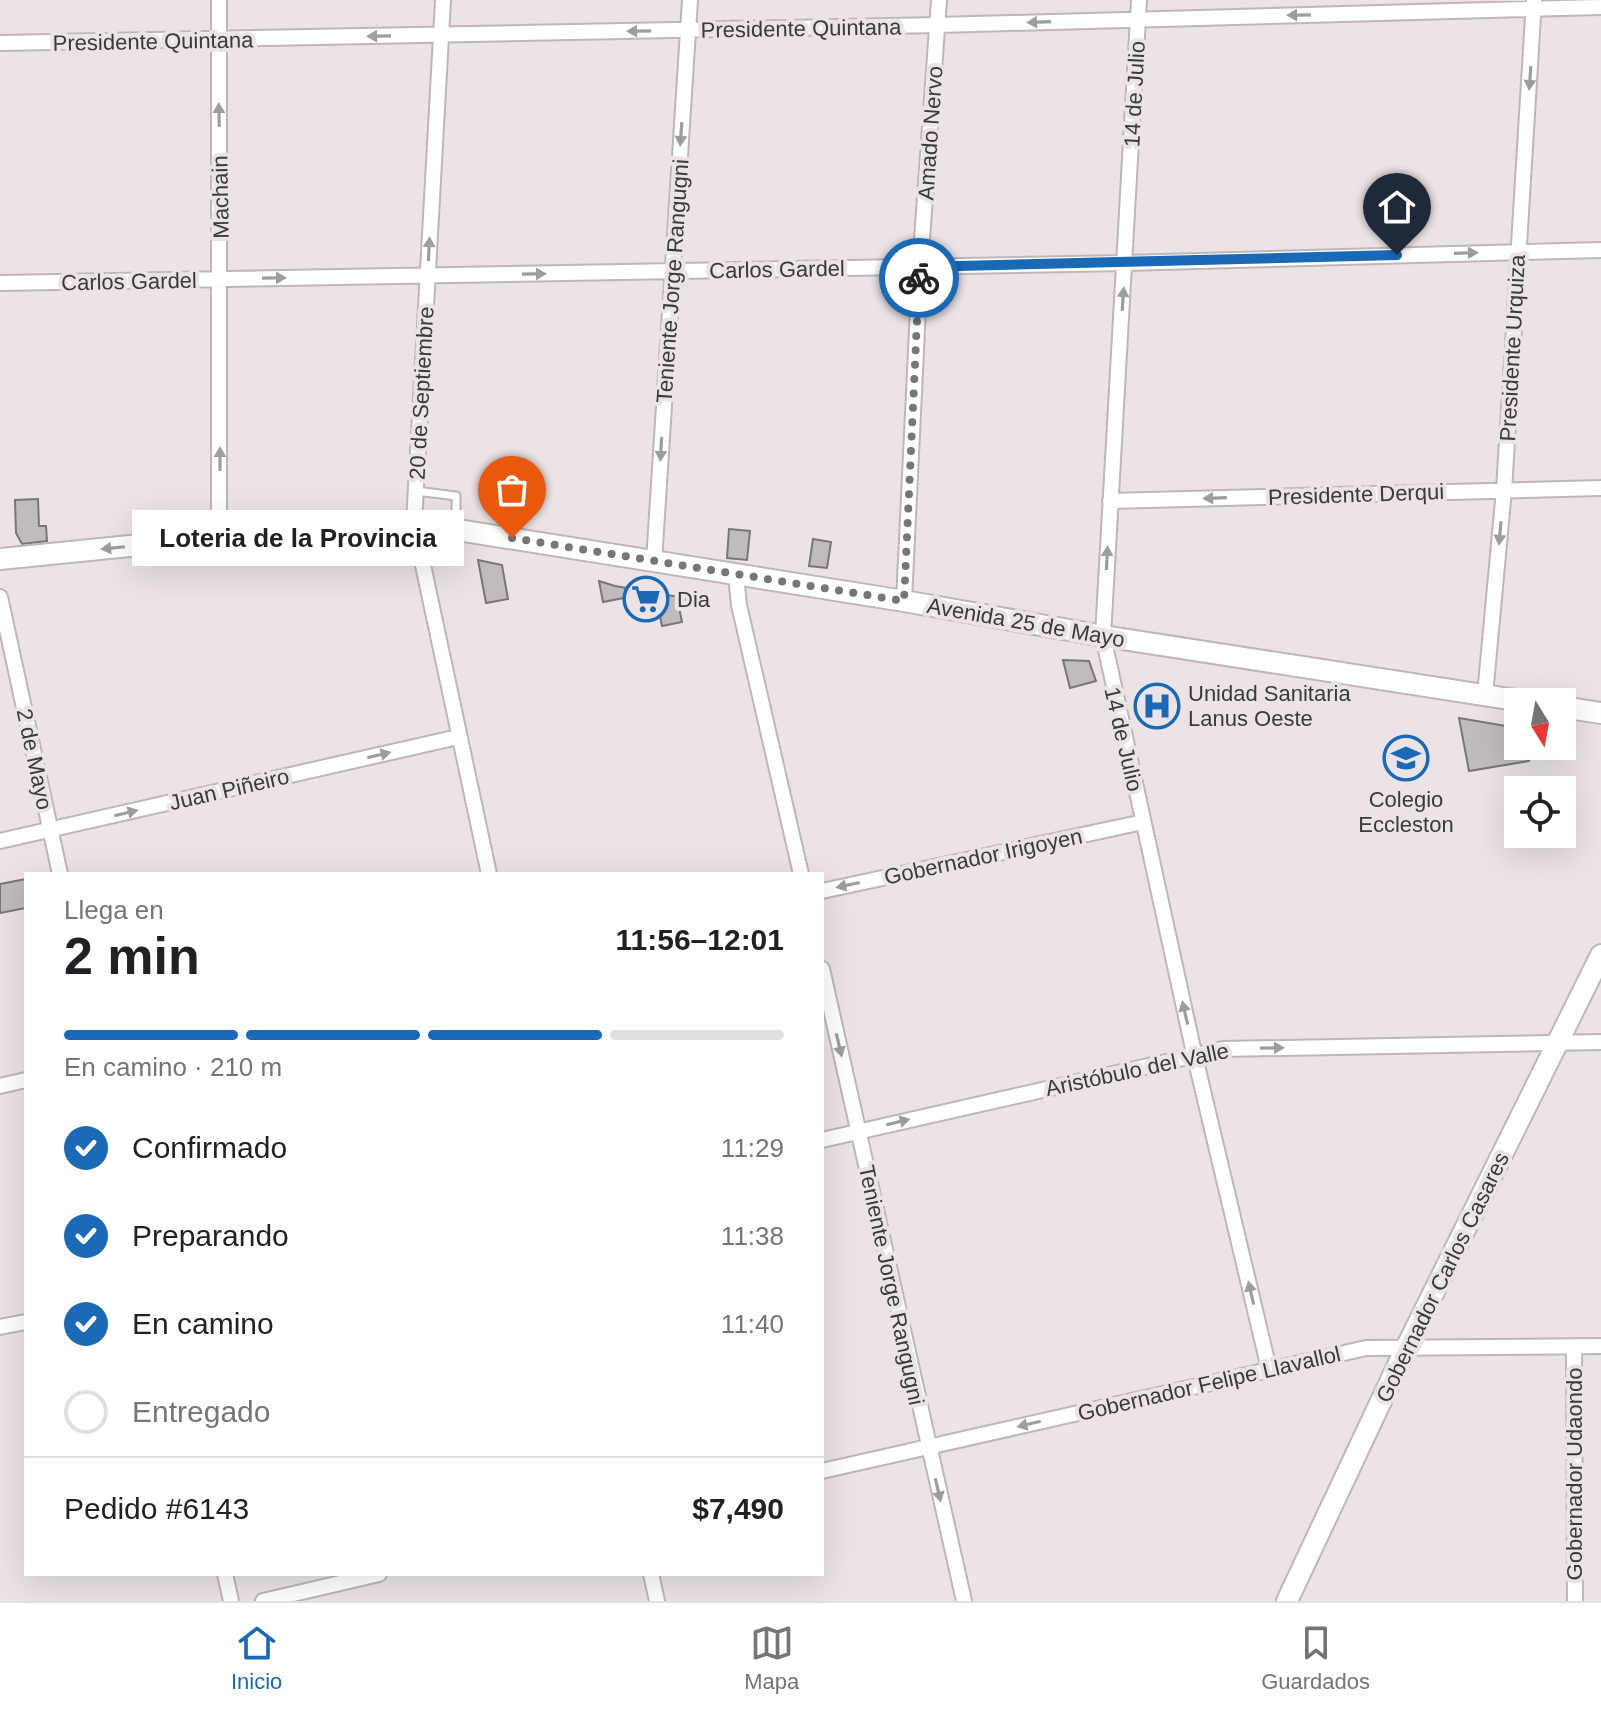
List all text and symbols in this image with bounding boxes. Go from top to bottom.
one-way arrow [1286,8,1311,21]
street label: Presidente Quintana [701,14,902,43]
one-way arrow [1026,16,1051,29]
one-way arrow [626,25,651,38]
street label: Presidente Quintana [53,27,254,56]
one-way arrow [366,30,391,43]
street label: 14 de Julio [1119,40,1150,148]
street label: Amado Nervo [913,65,948,201]
one-way arrow [1523,66,1536,91]
one-way arrow [213,102,225,127]
one-way arrow [674,122,687,147]
street label: Machain [207,155,234,239]
street label: Teniente Jorge Rangugni [651,158,694,404]
pin [1363,173,1431,255]
icon: home [1375,185,1419,229]
one-way arrow [422,236,435,261]
courier [879,238,959,318]
one-way arrow [1454,247,1479,260]
street label: Presidente Urquiza [1495,253,1530,442]
street label: Carlos Gardel [709,256,845,283]
icon: bike [897,256,941,300]
street label: Carlos Gardel [61,268,197,295]
one-way arrow [522,268,547,280]
one-way arrow [262,272,287,285]
one-way arrow [1117,286,1130,311]
street label: 20 de Septiembre [404,306,439,480]
one-way arrow [654,437,667,462]
one-way arrow [213,446,226,471]
pin [478,456,546,538]
icon: bag [490,468,534,512]
street label: Presidente Derqui [1268,479,1444,510]
one-way arrow [1202,491,1227,504]
callout: Loteria de la Provincia [132,510,464,566]
one-way arrow [1493,521,1506,546]
text: Loteria de la Provincia [159,523,437,553]
one-way arrow [100,541,125,554]
one-way arrow [1101,545,1114,570]
supermarket icon: Dia [622,575,670,623]
place label: Dia [677,587,711,612]
street label: Avenida 25 de Mayo [925,593,1127,652]
place label: Unidad Sanitaria Lanus Oeste [1188,681,1351,731]
hospital icon: Unidad Sanitaria Lanus Oeste [1133,682,1181,730]
street label: 14 de Julio [1099,684,1148,794]
north arrow [1504,688,1576,760]
map controls [1504,688,1576,848]
street label: 2 de Mayo [12,706,57,812]
school or university icon: Colegio Eccleston [1382,734,1430,782]
one-way arrow [367,748,392,761]
street label: Juan Piñeiro [167,764,292,815]
button: locate [1504,776,1576,848]
place label: Colegio Eccleston [1358,787,1454,837]
one-way arrow [114,806,139,819]
street label: Gobernador Irigoyen [882,823,1084,890]
one-way arrow [835,879,860,892]
text: Llega en [64,895,164,925]
text: 11:56–12:01 [616,923,784,956]
text: 2 min [64,927,200,985]
one-way arrow [1179,1000,1191,1025]
one-way arrow [833,1033,846,1058]
street label: Aristóbulo del Valle [1043,1038,1231,1101]
one-way arrow [1260,1042,1285,1054]
text: En camino · 210 m [64,1052,282,1082]
one-way arrow [886,1115,911,1128]
icon: check [64,1126,108,1170]
text: Confirmado [132,1131,287,1164]
text: 11:29 [721,1133,784,1163]
street label: Gobernador Carlos Casares [1371,1148,1514,1406]
street label: Teniente Jorge Rangugni [854,1163,929,1407]
icon: check [64,1214,108,1258]
text: Preparando [132,1219,289,1252]
text: 11:38 [721,1221,784,1251]
one-way arrow [1244,1281,1257,1306]
icon: check [64,1302,108,1346]
text: En camino [132,1307,274,1340]
text: 11:40 [721,1309,784,1339]
street label: Gobernador Felipe Llavallol [1075,1341,1343,1426]
street label: Gobernador Udaondo [1562,1368,1587,1580]
text: Entregado [132,1395,270,1428]
one-way arrow [1016,1418,1041,1431]
one-way arrow [932,1478,945,1503]
text: Pedido #6143 [64,1492,249,1525]
text: $7,490 [692,1492,784,1525]
tab: Inicio [231,1621,282,1695]
tab: Mapa [744,1621,799,1695]
tab: Guardados [1261,1621,1370,1695]

